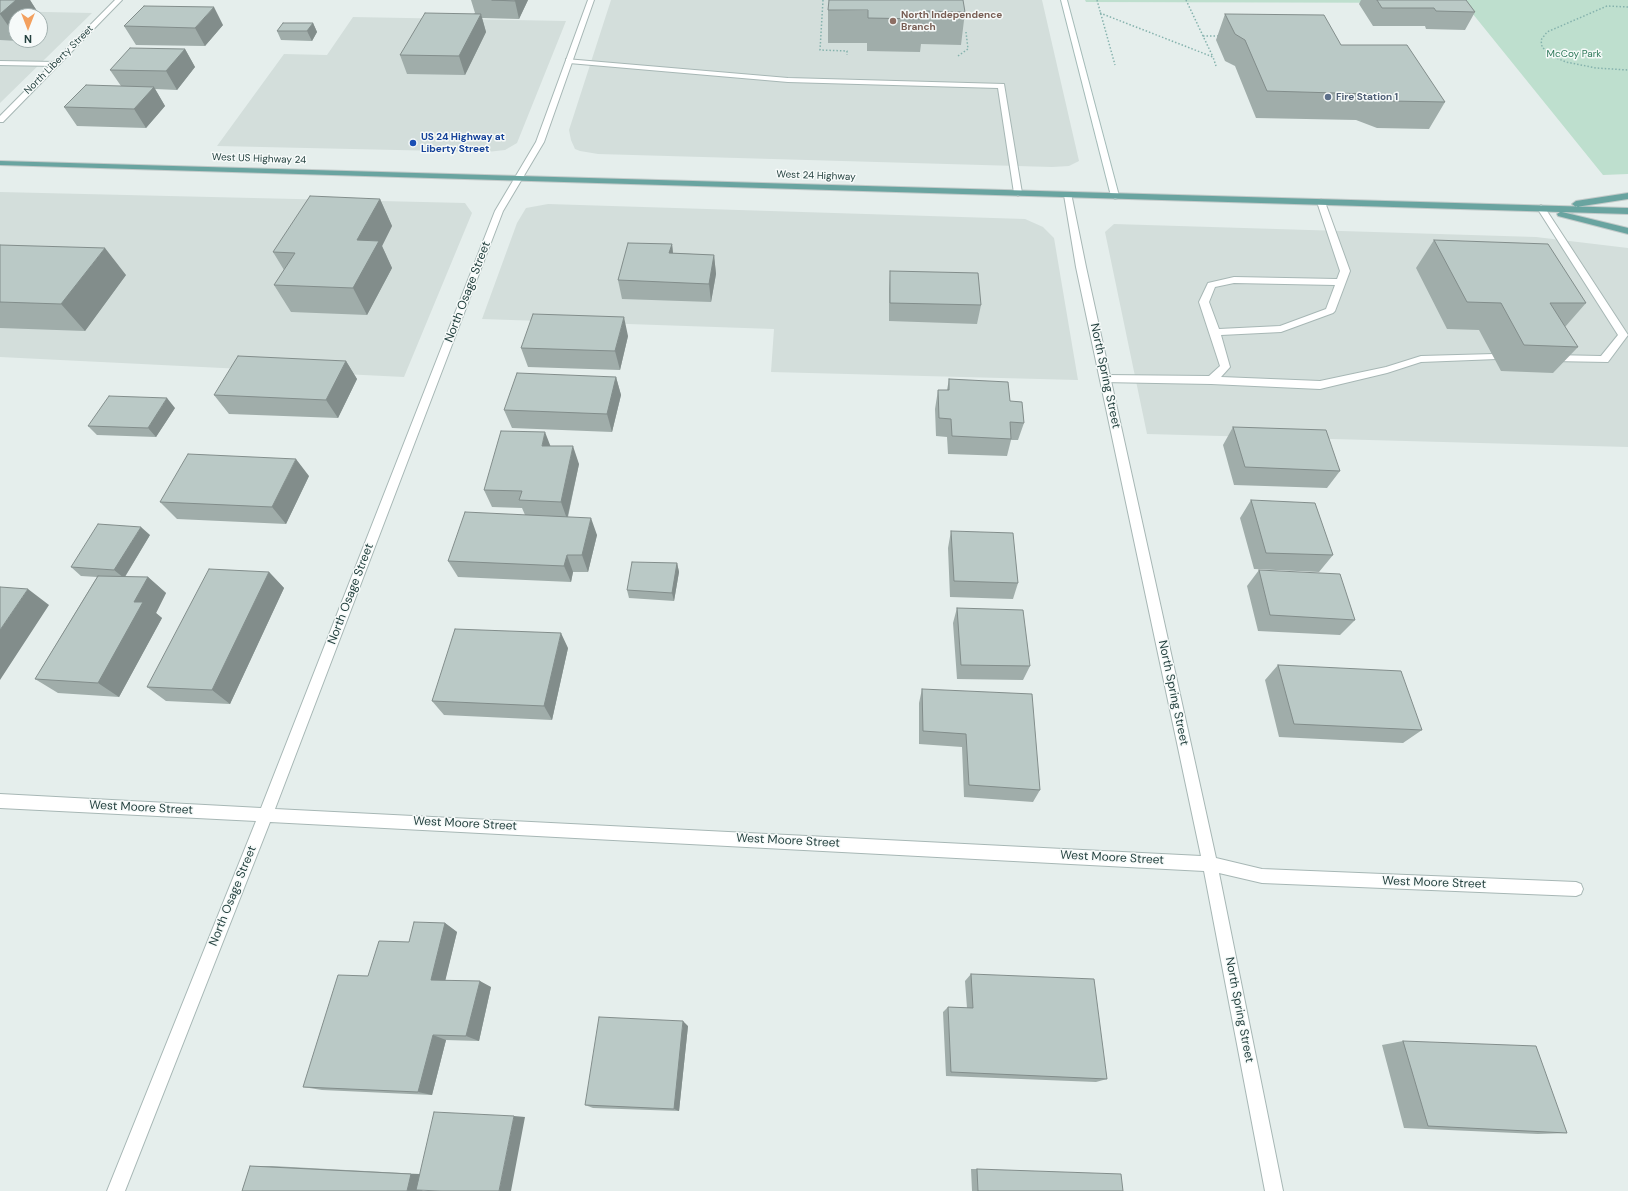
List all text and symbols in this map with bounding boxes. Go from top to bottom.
north arrow [8,8,48,48]
place label: North Independence Branch [901,9,1002,32]
marker: North Independence Branch [888,16,898,26]
street label: North Liberty Street [22,23,96,97]
park label: McCoy Park [1547,48,1601,60]
place label: Fire Station 1 [1336,91,1398,103]
marker: Fire Station 1 [1323,92,1333,102]
place label: US 24 Highway at Liberty Street [421,131,505,154]
marker: US 24 Highway at Liberty Street [408,138,418,148]
street label: West US Highway 24 [212,151,306,167]
street label: West 24 Highway [776,169,856,183]
street label: North Osage Street [442,239,494,345]
street label: North Spring Street [1087,322,1123,430]
street label: North Osage Street [325,541,377,647]
street label: North Spring Street [1155,639,1191,747]
street label: West Moore Street [89,798,193,818]
street label: West Moore Street [413,814,517,834]
street label: West Moore Street [736,831,840,851]
street label: North Osage Street [206,844,260,948]
street label: West Moore Street [1060,848,1164,868]
street label: West Moore Street [1382,874,1486,892]
street label: North Spring Street [1222,956,1256,1064]

